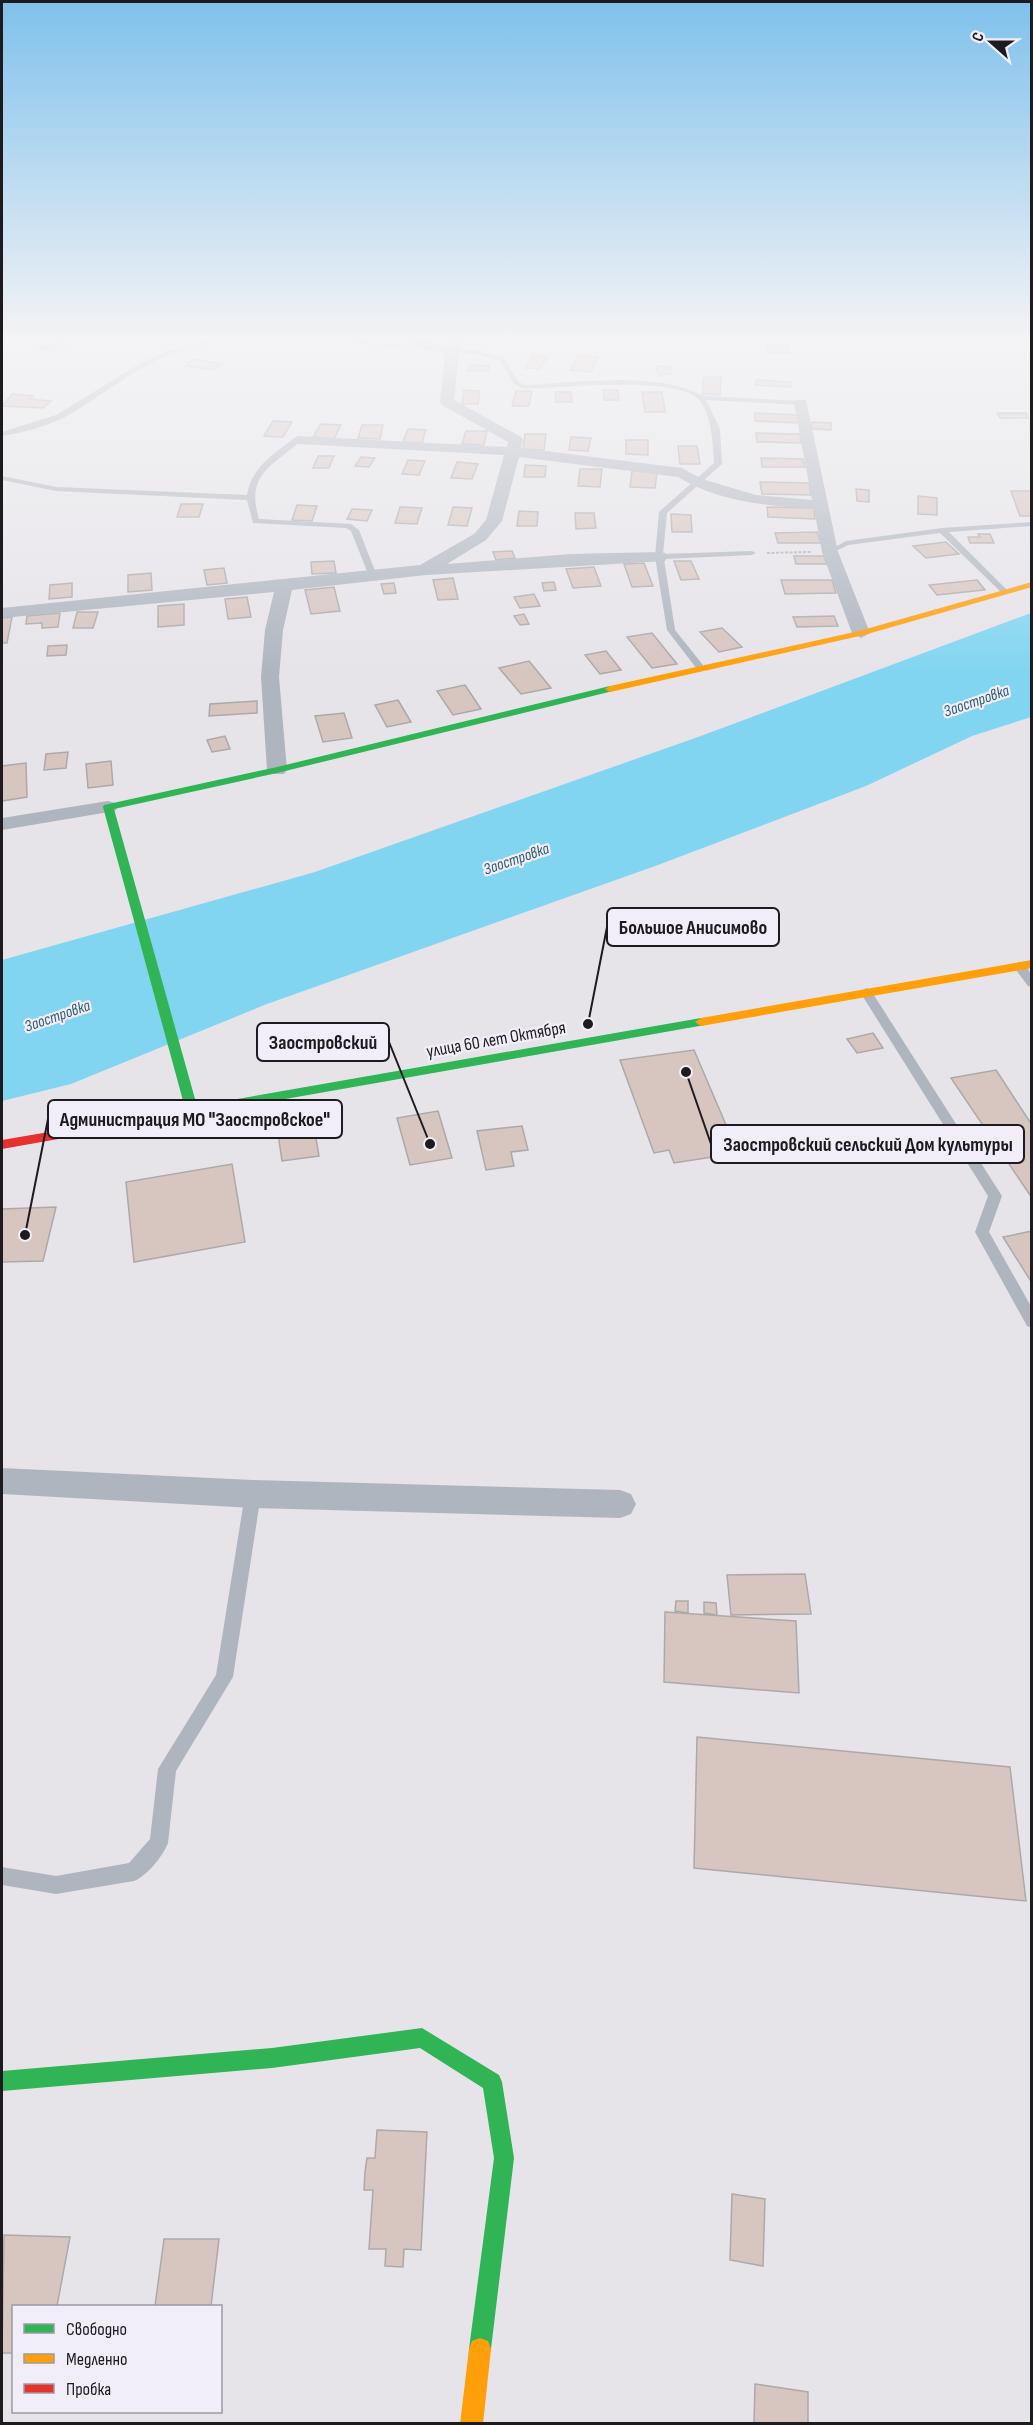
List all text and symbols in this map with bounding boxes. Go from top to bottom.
north arrow [961,12,1021,72]
text: С [968,30,989,44]
water label: Заостровка [941,681,1012,721]
water label: Заостровка [481,839,552,879]
callout: Большое Анисимово [607,908,779,946]
text: Большое Анисимово [619,916,767,940]
water label: Заостровка [22,996,93,1036]
street label: улица 60 лет Октября [425,1017,567,1062]
callout: Заостровский [257,1023,389,1061]
text: Заостровский [269,1031,377,1055]
callout: Администрация МО "Заостровское" [48,1100,342,1138]
text: Администрация МО "Заостровское" [59,1108,330,1132]
callout: Заостровский сельский Дом культуры [711,1125,1024,1163]
text: Заостровский сельский Дом культуры [723,1133,1013,1157]
legend [12,2305,222,2413]
text: Свободно [66,2319,127,2340]
text: Медленно [66,2349,128,2370]
text: Пробка [66,2379,111,2400]

